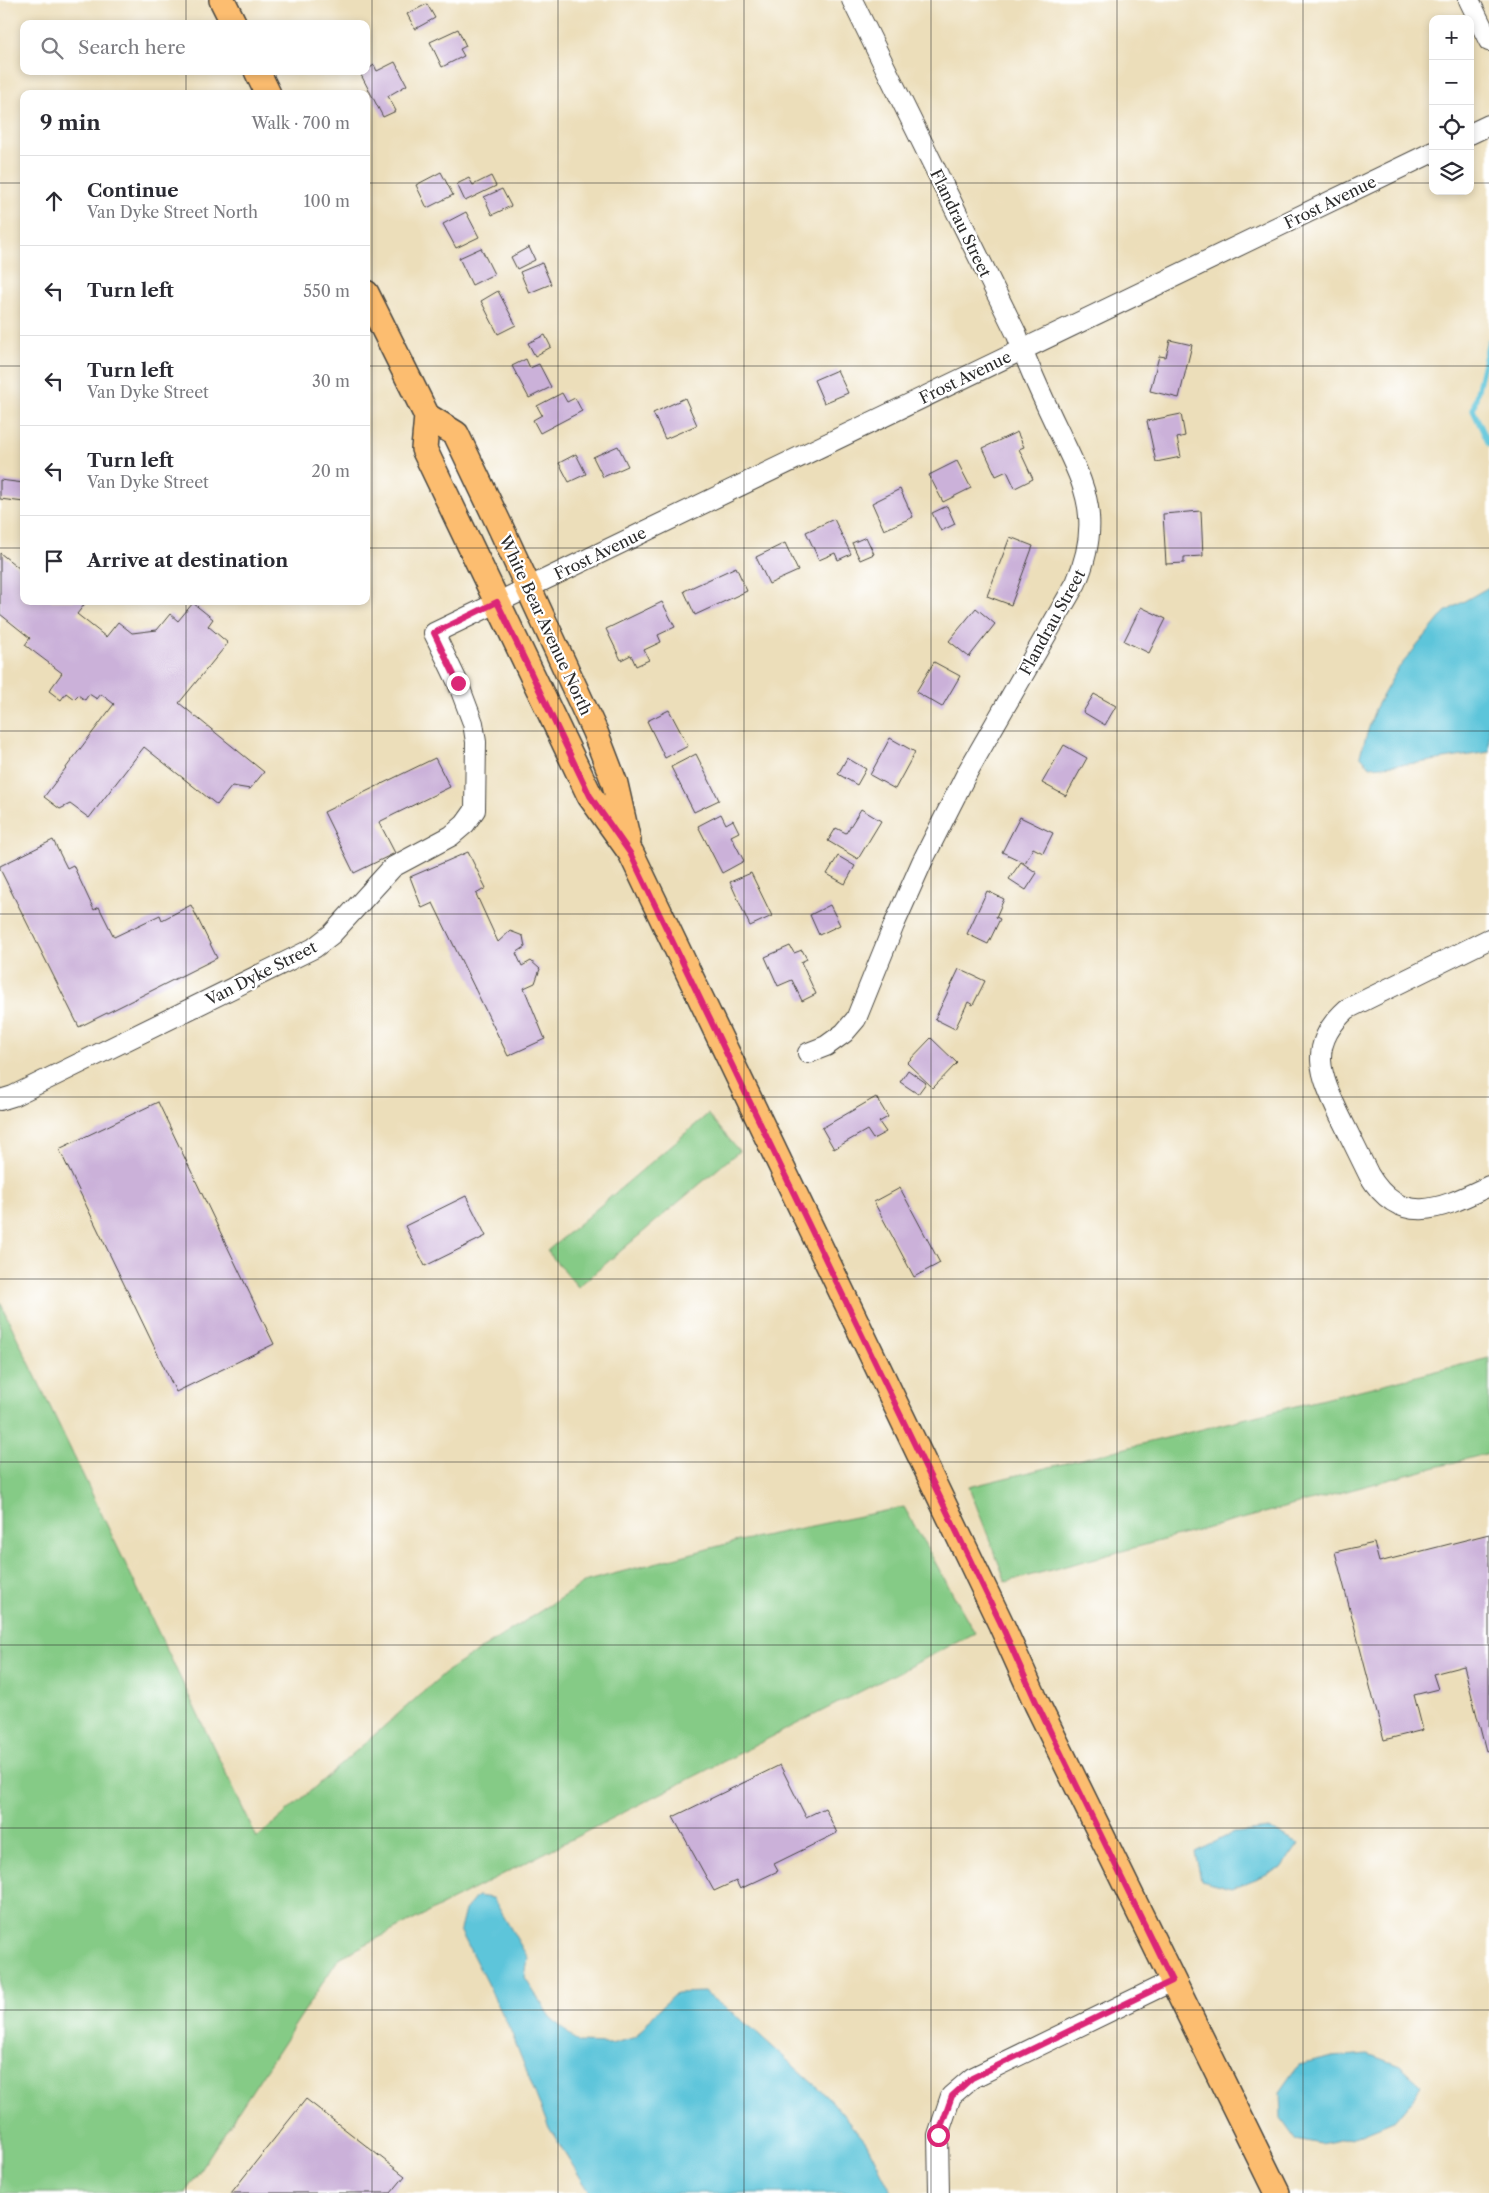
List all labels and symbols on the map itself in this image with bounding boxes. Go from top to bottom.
street label: Flandrau Street [926,166,996,281]
street label: Frost Avenue [1281,171,1379,233]
street label: Frost Avenue [916,346,1014,408]
street label: Frost Avenue [551,522,649,584]
street label: White Bear Avenue North [495,531,597,718]
street label: Flandrau Street [1015,565,1089,678]
route end [447,672,470,695]
street label: Van Dyke Street [201,936,320,1010]
route start [927,2124,950,2147]

